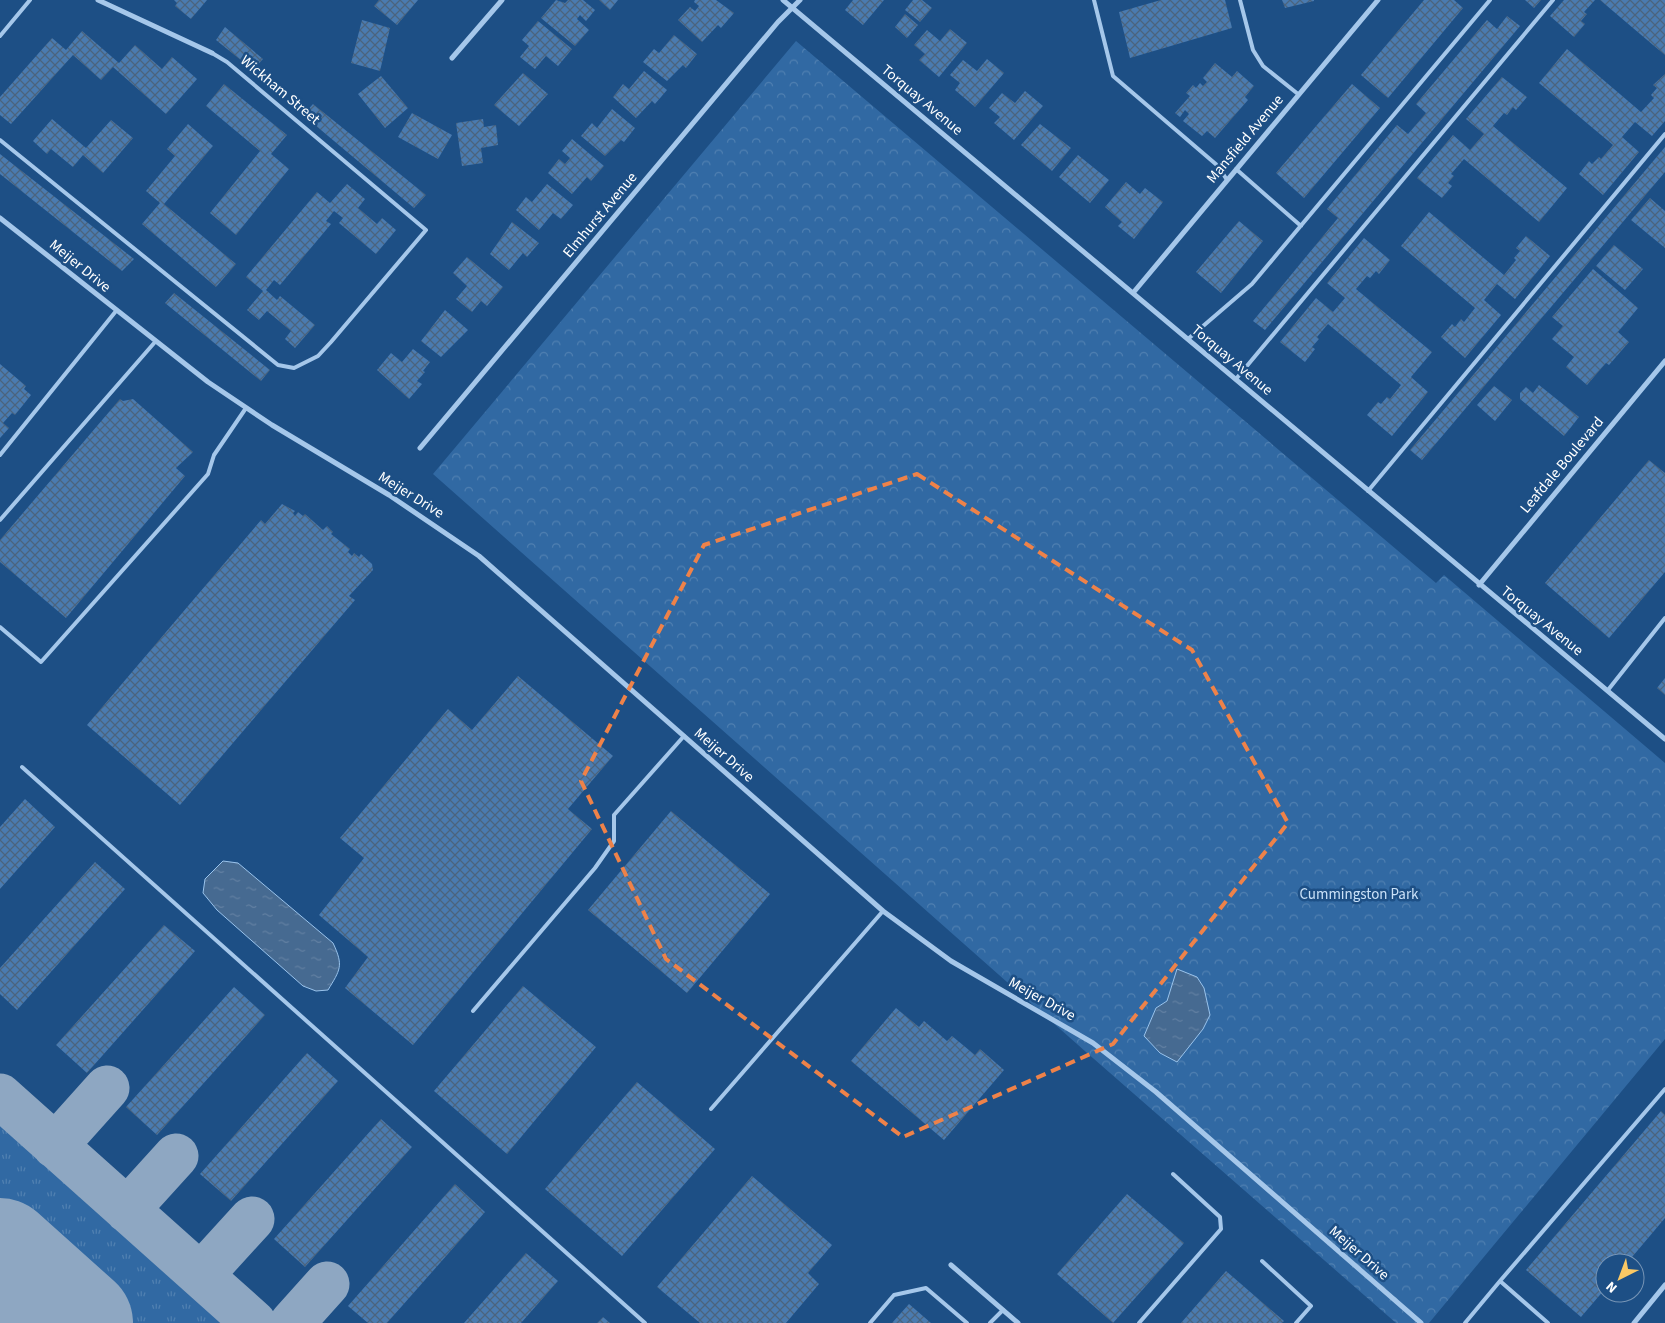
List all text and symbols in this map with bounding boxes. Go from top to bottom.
street label: Wickham Street [236,50,324,130]
street label: Torquay Avenue [877,60,967,140]
street label: Mansfield Avenue [1202,90,1288,188]
street label: Elmhurst Avenue [558,168,642,262]
street label: Meijer Drive [45,235,115,297]
street label: Torquay Avenue [1187,320,1277,400]
street label: Leafdale Boulevard [1515,412,1609,518]
street label: Meijer Drive [374,467,448,523]
street label: Torquay Avenue [1496,581,1588,661]
street label: Meijer Drive [689,723,759,787]
park label: Cummingston Park [1299,884,1419,905]
street label: Meijer Drive [1005,972,1079,1026]
street label: Meijer Drive [1324,1221,1394,1285]
north arrow [1595,1253,1645,1303]
text: N [1602,1276,1622,1297]

